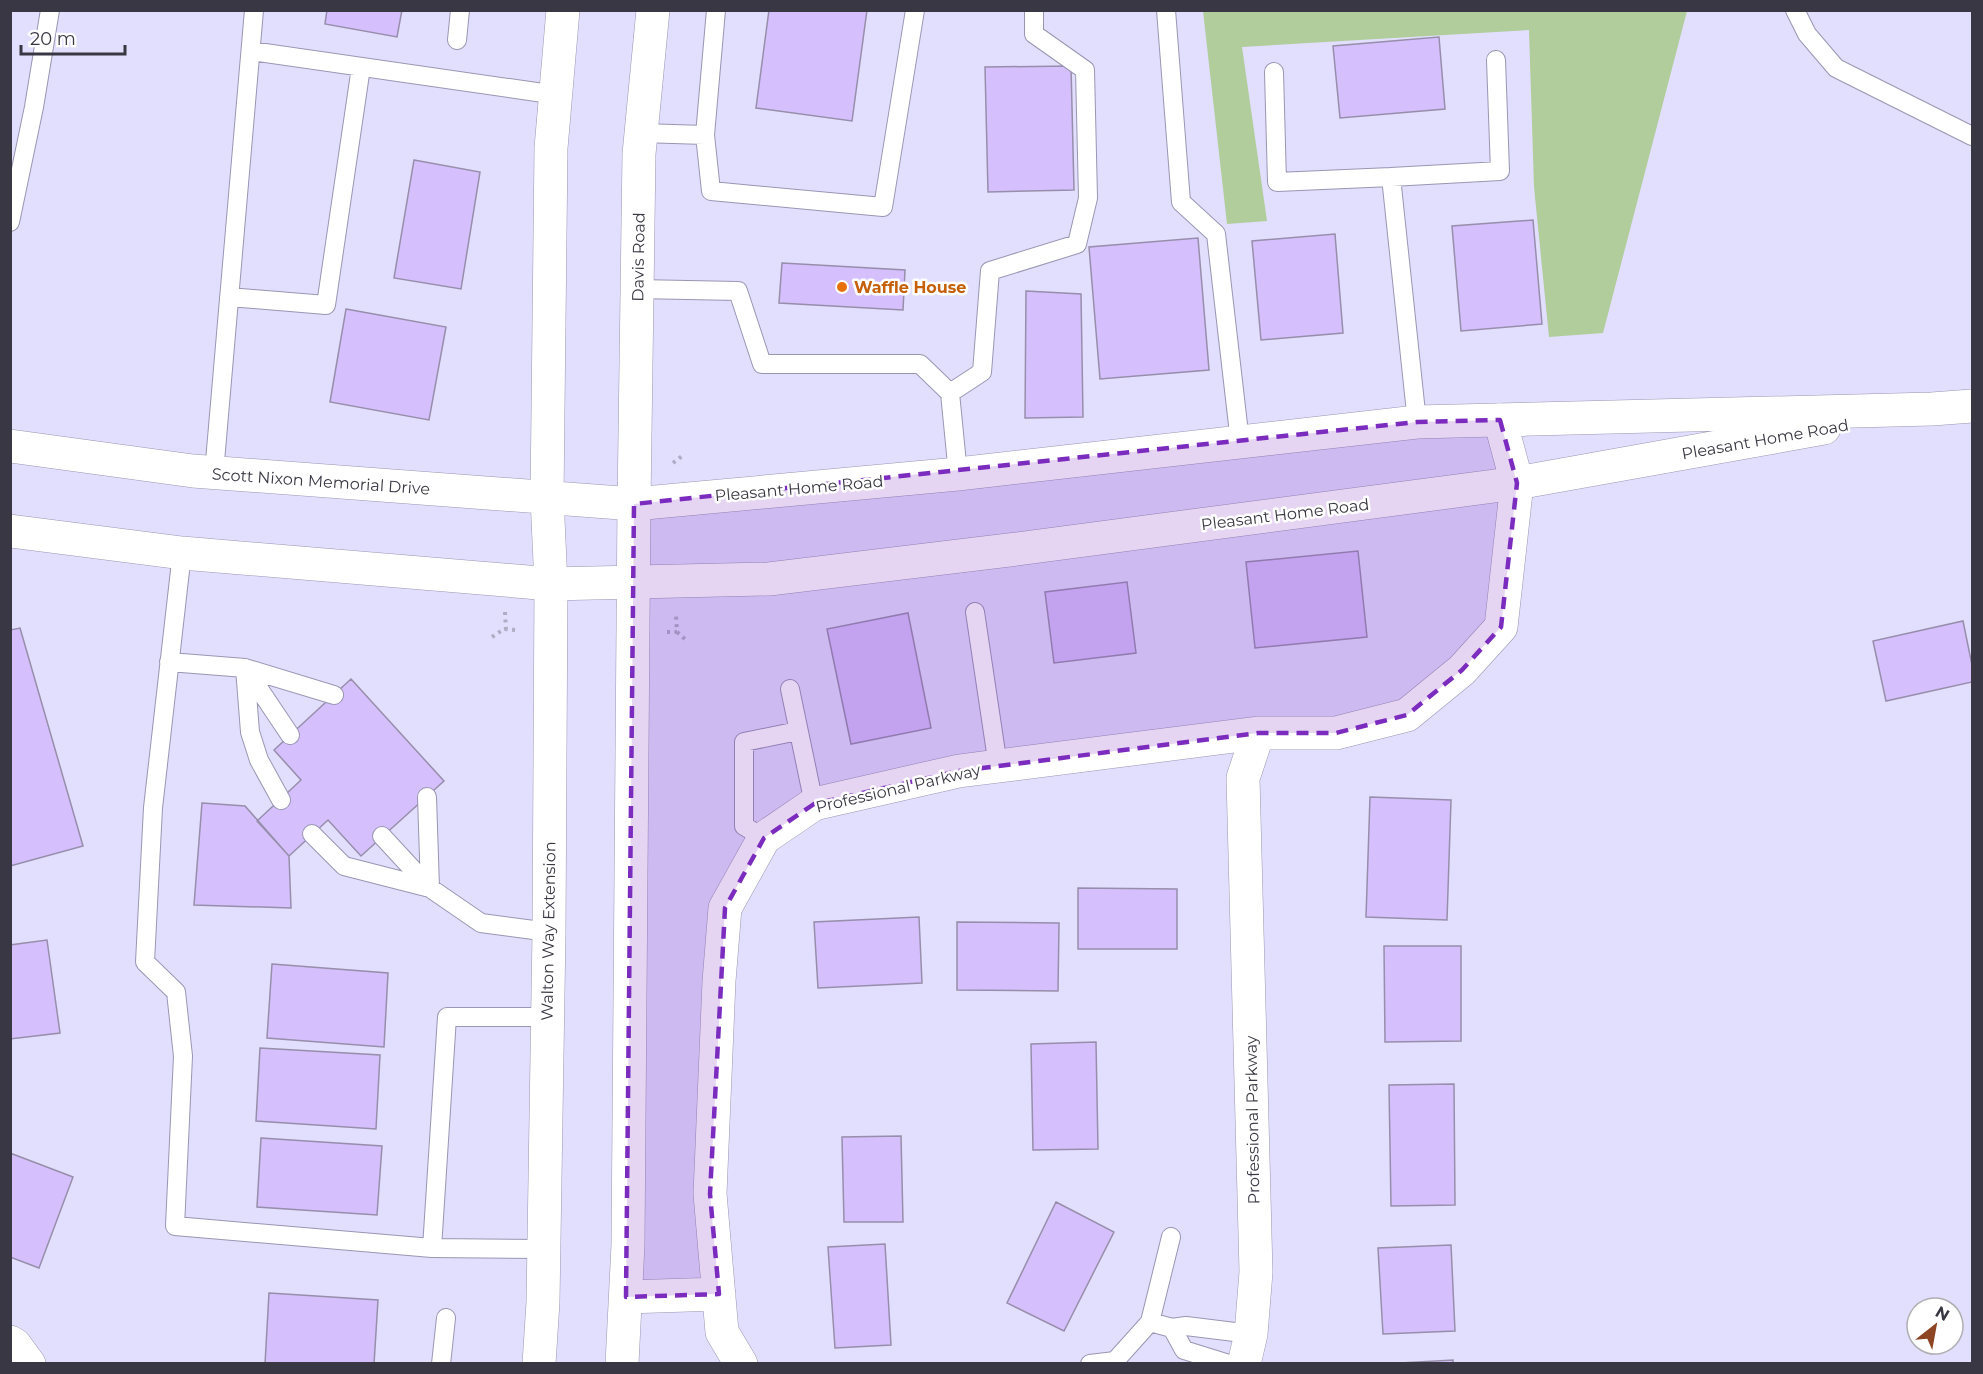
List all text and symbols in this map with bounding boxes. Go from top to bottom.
scale bar [21,18,124,56]
text: 20 m [30,28,76,50]
street label: Davis Road [628,212,649,302]
place label: Waffle House [854,278,966,297]
marker: Waffle House [835,280,849,294]
street label: Pleasant Home Road [1680,415,1850,464]
street label: Scott Nixon Memorial Drive [211,464,431,499]
street label: Pleasant Home Road [714,472,884,505]
street label: Pleasant Home Road [1200,495,1370,534]
street label: Professional Parkway [814,760,983,817]
street label: Walton Way Extension [537,841,560,1021]
street label: Professional Parkway [1242,1035,1263,1204]
north arrow [1905,1296,1965,1356]
text: N [1932,1302,1953,1325]

